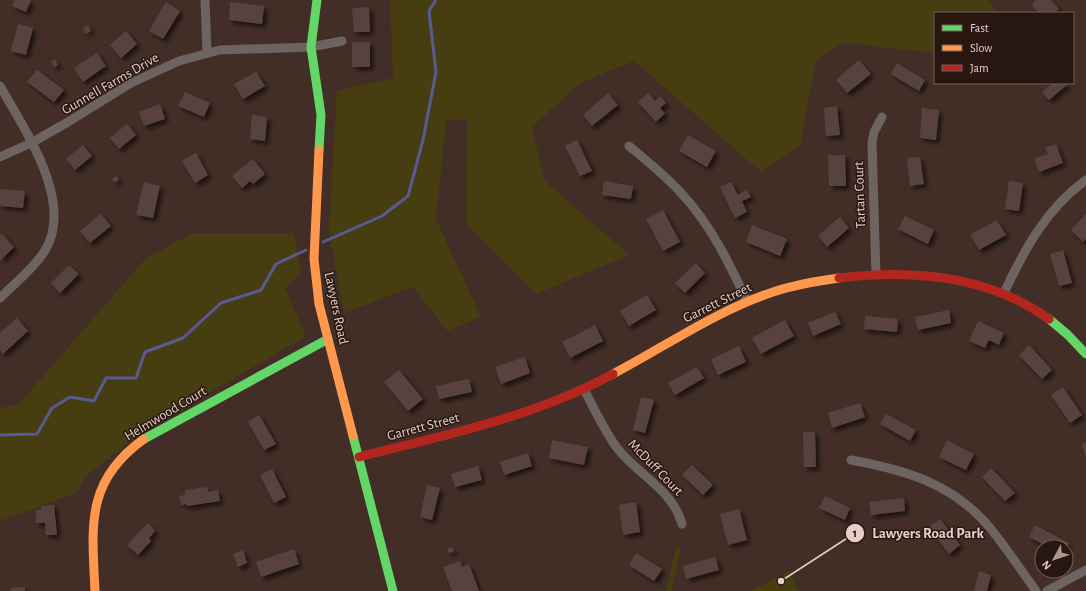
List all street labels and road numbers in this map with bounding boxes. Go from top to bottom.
street label: Gunnell Farms Drive [60,50,161,117]
street label: Tartan Court [852,161,868,229]
street label: Lawyers Road [322,271,351,346]
street label: Garrett Street [681,280,754,325]
street label: Helmwood Court [122,384,209,444]
street label: Garrett Street [386,410,461,443]
street label: McDuff Court [625,437,686,499]

